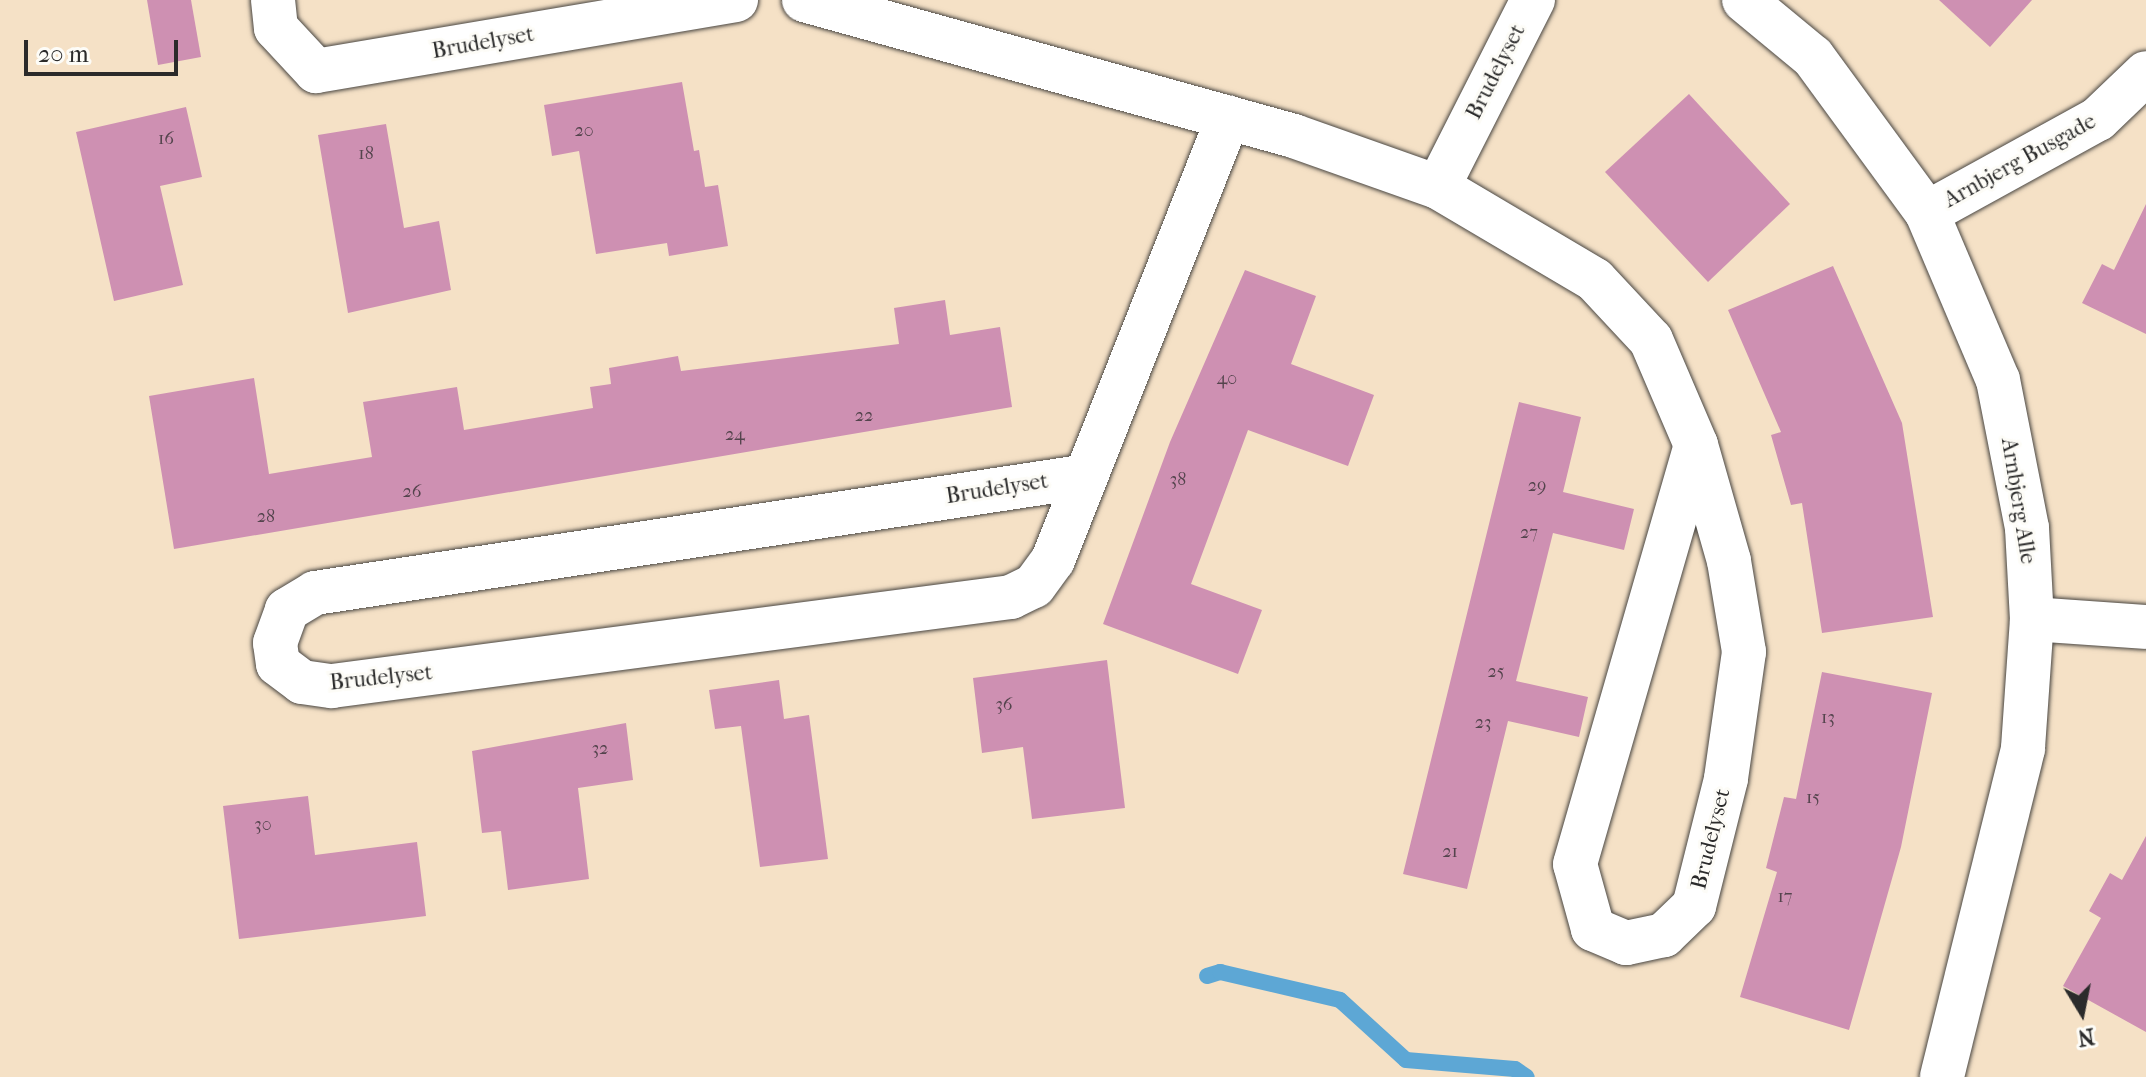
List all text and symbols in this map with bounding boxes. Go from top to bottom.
street label: Brudelyset [1461,20,1531,124]
street label: Brudelyset [430,21,536,65]
scale bar [28,24,182,74]
text: 20 m [38,40,89,68]
street label: Arnbjerg Busgade [1939,108,2101,214]
house number: 20 [574,120,594,142]
house number: 16 [158,128,174,150]
house number: 18 [358,143,374,165]
house number: 40 [1217,368,1237,390]
house number: 22 [855,405,873,427]
house number: 24 [725,424,745,446]
street label: Arnbjerg Alle [1995,436,2041,566]
street label: Brudelyset [944,468,1050,510]
house number: 38 [1170,469,1186,491]
house number: 29 [1528,475,1546,497]
house number: 26 [402,481,422,503]
house number: 28 [257,506,275,528]
house number: 27 [1520,522,1538,544]
street label: Brudelyset [328,659,434,697]
house number: 25 [1487,661,1505,683]
house number: 36 [995,694,1013,716]
house number: 13 [1821,707,1835,729]
house number: 23 [1475,712,1491,734]
house number: 32 [592,738,608,760]
street label: Brudelyset [1686,786,1736,892]
house number: 15 [1806,787,1820,809]
house number: 30 [254,814,272,836]
house number: 21 [1442,841,1458,863]
house number: 17 [1777,886,1793,908]
north arrow [2042,973,2122,1053]
text: N [2076,1022,2097,1051]

